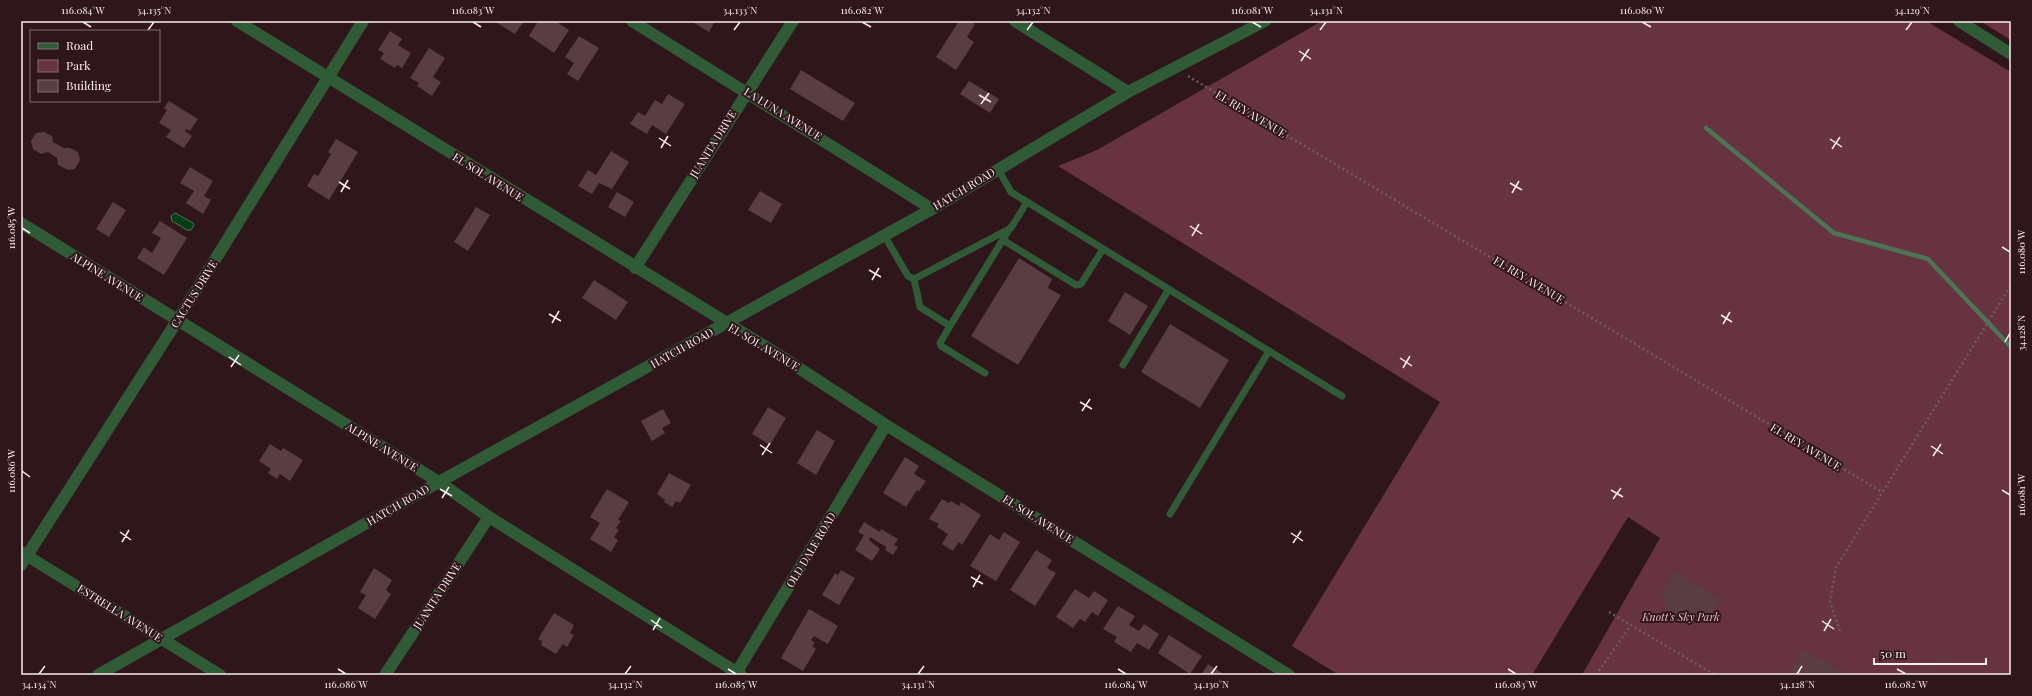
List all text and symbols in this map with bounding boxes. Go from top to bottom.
text: 116.084°W [61,3,106,17]
text: 34.135°N [137,3,171,17]
text: 116.083°W [452,3,495,17]
text: 34.133°N [723,3,757,17]
text: 116.082°W [840,3,885,17]
text: 34.132°N [1016,3,1050,17]
text: 116.081°W [1231,3,1274,17]
text: 34.131°N [1309,3,1343,17]
text: 116.080°W [1620,3,1665,17]
text: 34.129°N [1894,3,1930,17]
legend [30,30,160,102]
text: Road [66,37,93,53]
text: Park [66,57,91,73]
text: Building [66,77,112,93]
street label: LA LUNA AVENUE [742,84,825,144]
street label: EL REY AVENUE [1213,86,1290,141]
street label: JUANITA DRIVE [685,107,740,181]
street label: EL SOL AVENUE [450,149,527,204]
street label: HATCH ROAD [930,164,998,213]
text: 116.085°W [4,206,18,249]
text: 116.080°W [2014,229,2028,274]
street label: ALPINE AVENUE [68,248,146,305]
street label: EL REY AVENUE [1491,252,1568,307]
street label: CACTUS DRIVE [167,257,221,330]
text: 34.128°N [2014,315,2028,351]
street label: EL SOL AVENUE [726,319,803,374]
street label: HATCH ROAD [648,324,716,371]
street label: ALPINE AVENUE [343,418,421,475]
street label: EL REY AVENUE [1768,419,1845,474]
text: 116.086°W [4,448,18,493]
text: 116.081°W [2014,473,2028,516]
street label: HATCH ROAD [364,481,432,529]
street label: EL SOL AVENUE [1000,491,1077,546]
street label: OLD DALE ROAD [782,509,839,590]
street label: JUANITA DRIVE [409,559,464,633]
street label: ESTRELLA AVENUE [75,580,166,645]
park label: Knott's Sky Park [1641,609,1720,624]
scale bar [1874,640,1986,666]
text: 50 m [1880,645,1906,661]
text: 34.134°N [21,677,57,691]
text: 116.086°W [324,677,369,691]
text: 34.132°N [608,677,642,691]
text: 116.085°W [715,677,758,691]
text: 34.131°N [901,677,935,691]
text: 116.084°W [1104,677,1149,691]
text: 34.130°N [1193,677,1229,691]
text: 116.083°W [1495,677,1538,691]
text: 34.128°N [1779,677,1815,691]
text: 116.082°W [1884,677,1929,691]

